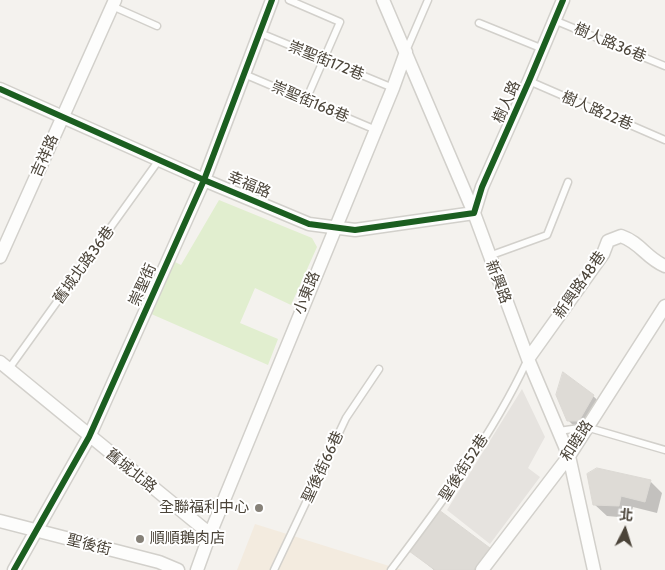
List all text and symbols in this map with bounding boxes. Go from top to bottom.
street label: 樹人路36巷 [571,20,649,66]
street label: 崇聖街172巷 [285,38,367,84]
street label: 崇聖街168巷 [269,78,351,126]
street label: 樹人路 [490,78,524,126]
street label: 樹人路22巷 [559,88,635,134]
street label: 吉祥路 [28,132,62,180]
street label: 幸福路 [225,168,273,202]
street label: 舊城北路36巷 [50,223,118,307]
street label: 新興路48巷 [550,248,610,322]
street label: 新興路 [482,258,514,306]
street label: 崇聖街 [126,261,160,309]
street label: 小東路 [290,269,324,317]
street label: 和睦路 [557,417,597,465]
street label: 聖後街66巷 [299,428,347,506]
street label: 聖後街52巷 [436,431,492,505]
street label: 舊城北路 [102,445,160,497]
place label: 全聯福利中心 [159,499,249,517]
marker: 全聯福利中心 [253,502,265,514]
north arrow [600,505,650,555]
text: 北 [619,505,634,525]
place label: 順順鵝肉店 [150,530,225,548]
street label: 聖後街 [65,531,113,559]
marker: 順順鵝肉店 [134,533,146,545]

